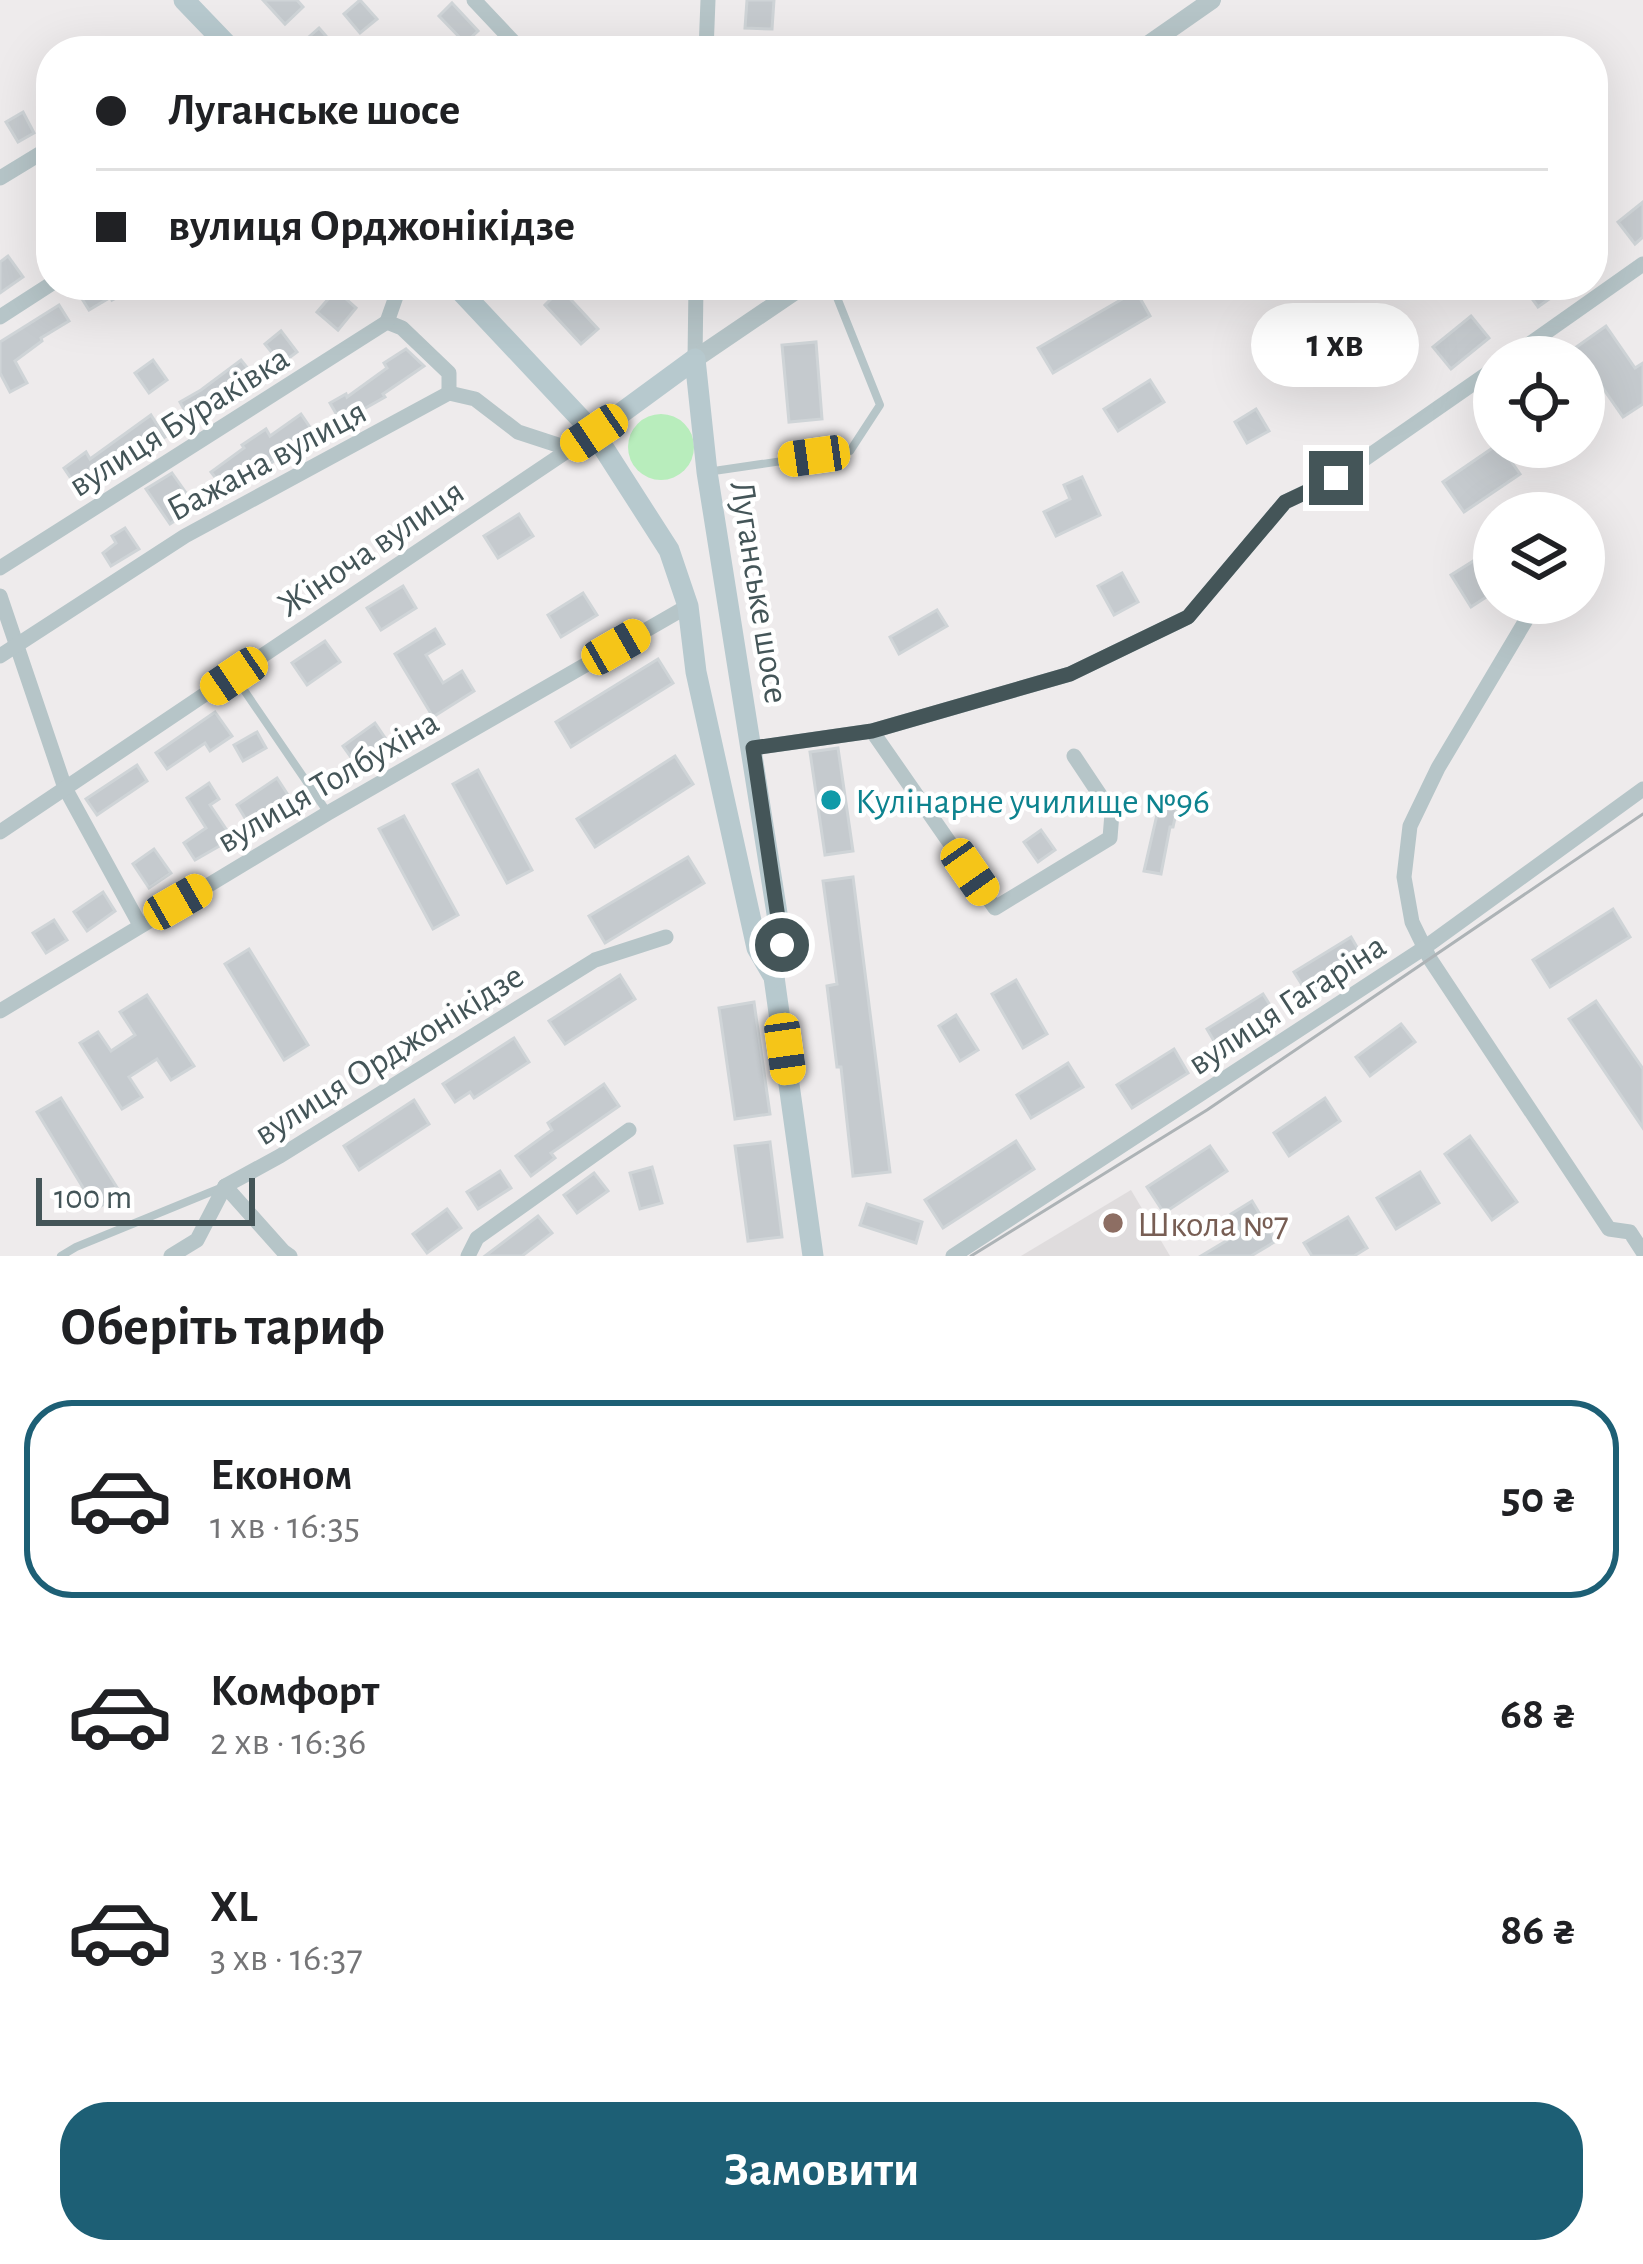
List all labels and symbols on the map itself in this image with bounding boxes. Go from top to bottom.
callout: 1 хв [1252,304,1420,388]
street label: вулиця Бураківка [63,340,295,504]
street label: Бажана вулиця [162,393,372,528]
car [554,398,634,468]
car [776,433,852,479]
route end [1309,451,1363,505]
street label: Жіноча вулиця [272,473,471,624]
street label: Луганське шосе [724,478,794,706]
car [576,613,656,681]
car [194,641,274,711]
street label: вулиця Толбухіна [211,704,445,860]
place label: Кулінарне училище №96 [855,784,1210,820]
marker: Кулінарне училище №96 [818,787,844,813]
car [935,832,1005,912]
car [138,868,218,936]
route start [755,918,809,972]
street label: вулиця Гагаріна [1182,928,1392,1082]
street label: вулиця Орджонікідзе [248,957,530,1152]
car [762,1011,808,1087]
scale bar [36,1172,255,1225]
place label: Школа №7 [1137,1207,1289,1243]
marker: Школа №7 [1100,1210,1126,1236]

